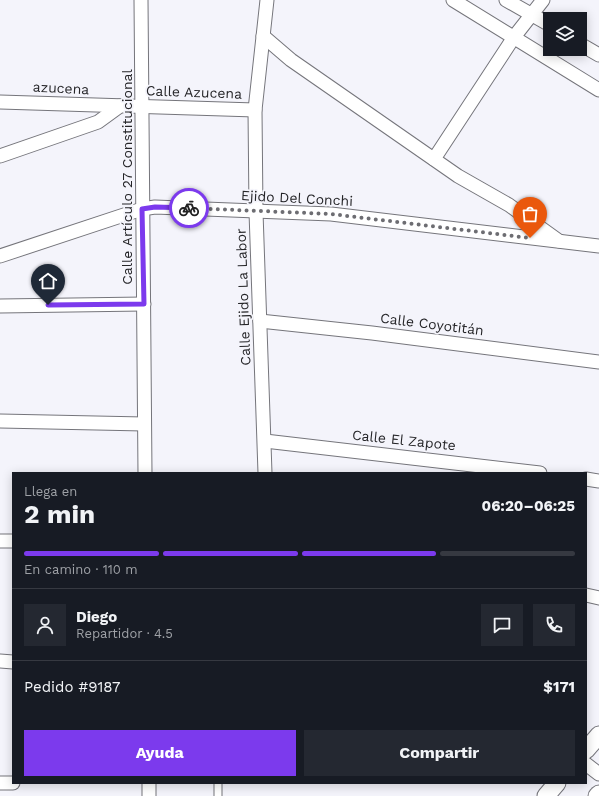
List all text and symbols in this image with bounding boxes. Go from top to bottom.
map controls [543,12,587,56]
button: layers [543,12,587,56]
street label: Calle Artículo 27 Constitucional [119,69,135,285]
street label: azucena [32,79,90,97]
street label: Calle Azucena [146,82,242,102]
street label: Ejido Del Conchi [241,187,353,209]
courier [169,188,209,228]
icon: bike [178,197,200,219]
pin [513,197,547,238]
icon: bag [519,203,541,225]
street label: Calle Ejido La Labor [233,228,253,366]
pin [31,264,65,305]
icon: home [37,270,59,292]
street label: Calle Coyotitán [379,310,485,338]
street label: Calle El Zapote [351,427,457,453]
text: Llega en [24,484,77,499]
text: 06:20–06:25 [481,497,575,515]
text: 2 min [24,499,95,529]
text: En camino · 110 m [24,562,138,577]
button: person [24,604,66,646]
button: chat [481,604,523,646]
button: phone [533,604,575,646]
text: Diego [76,608,117,626]
text: Repartidor · 4.5 [76,626,173,641]
text: Pedido #9187 [24,678,120,696]
text: $171 [543,678,575,696]
button: Ayuda [24,730,296,776]
button: Compartir [304,730,575,776]

